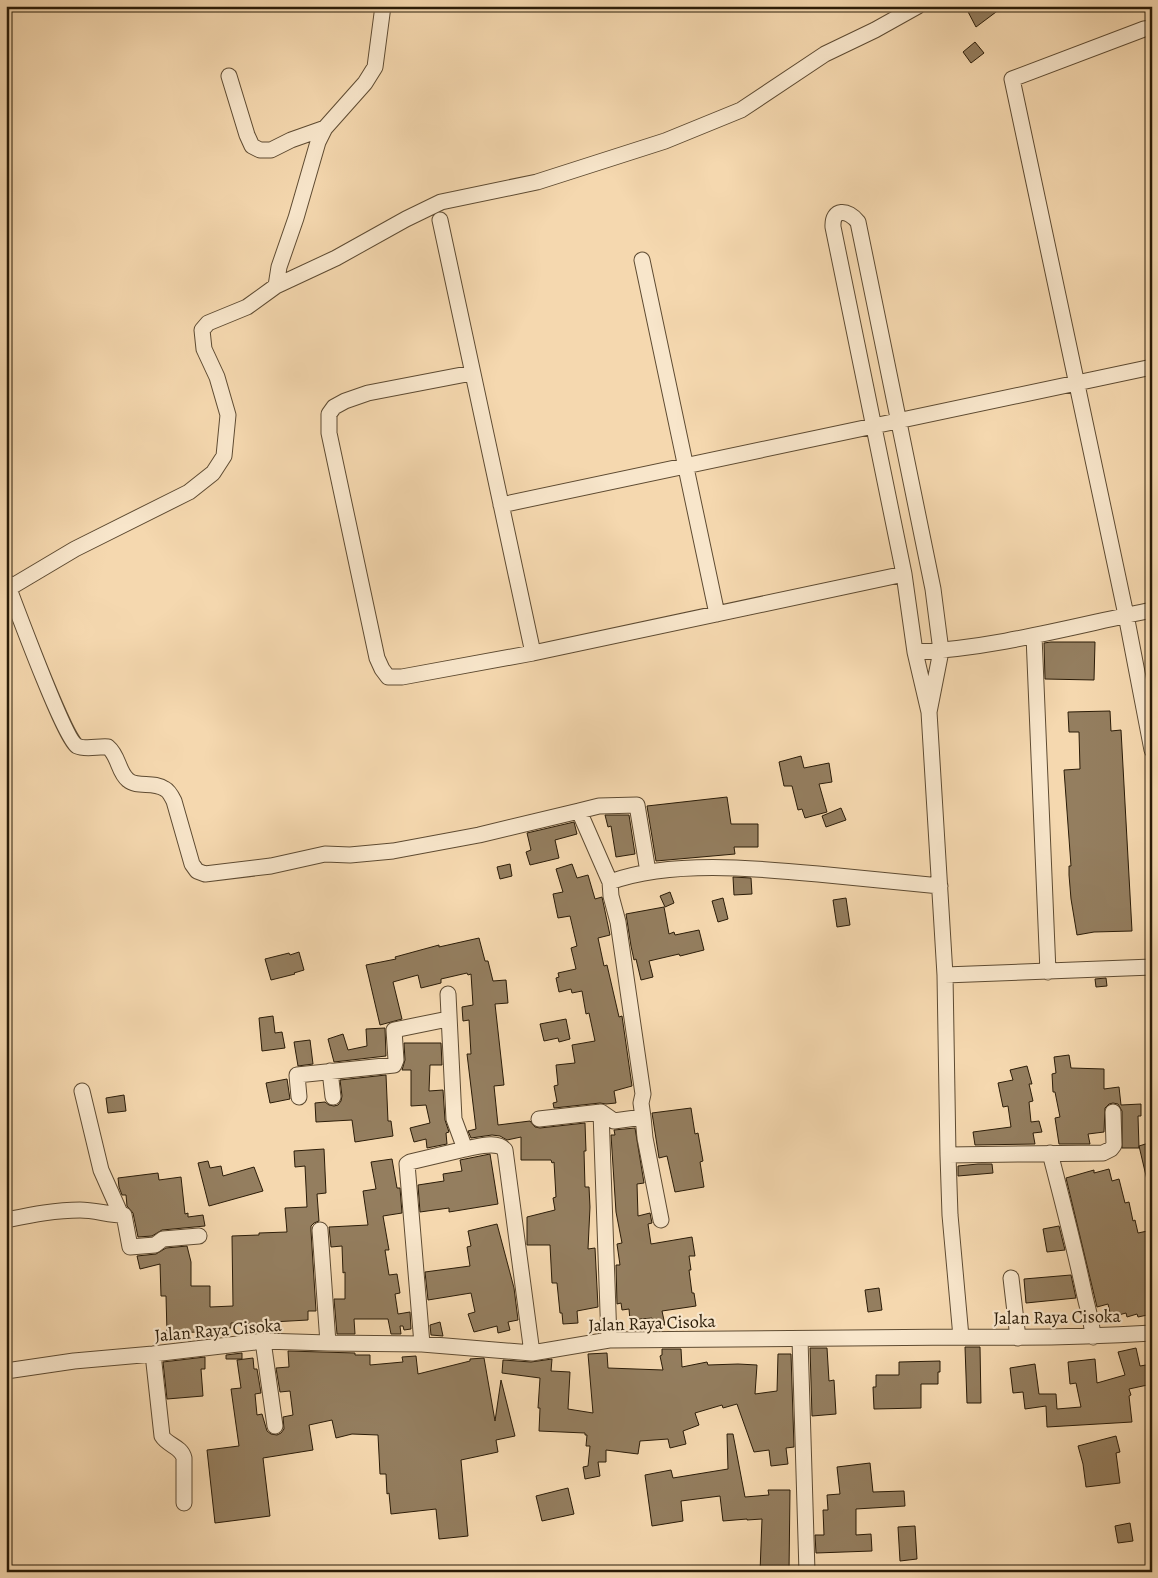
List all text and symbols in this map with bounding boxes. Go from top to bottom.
street label: Jalan Raya Cisoka [993,1304,1122,1330]
street label: Jalan Raya Cisoka [588,1309,717,1337]
street label: Jalan Raya Cisoka [153,1312,283,1348]

